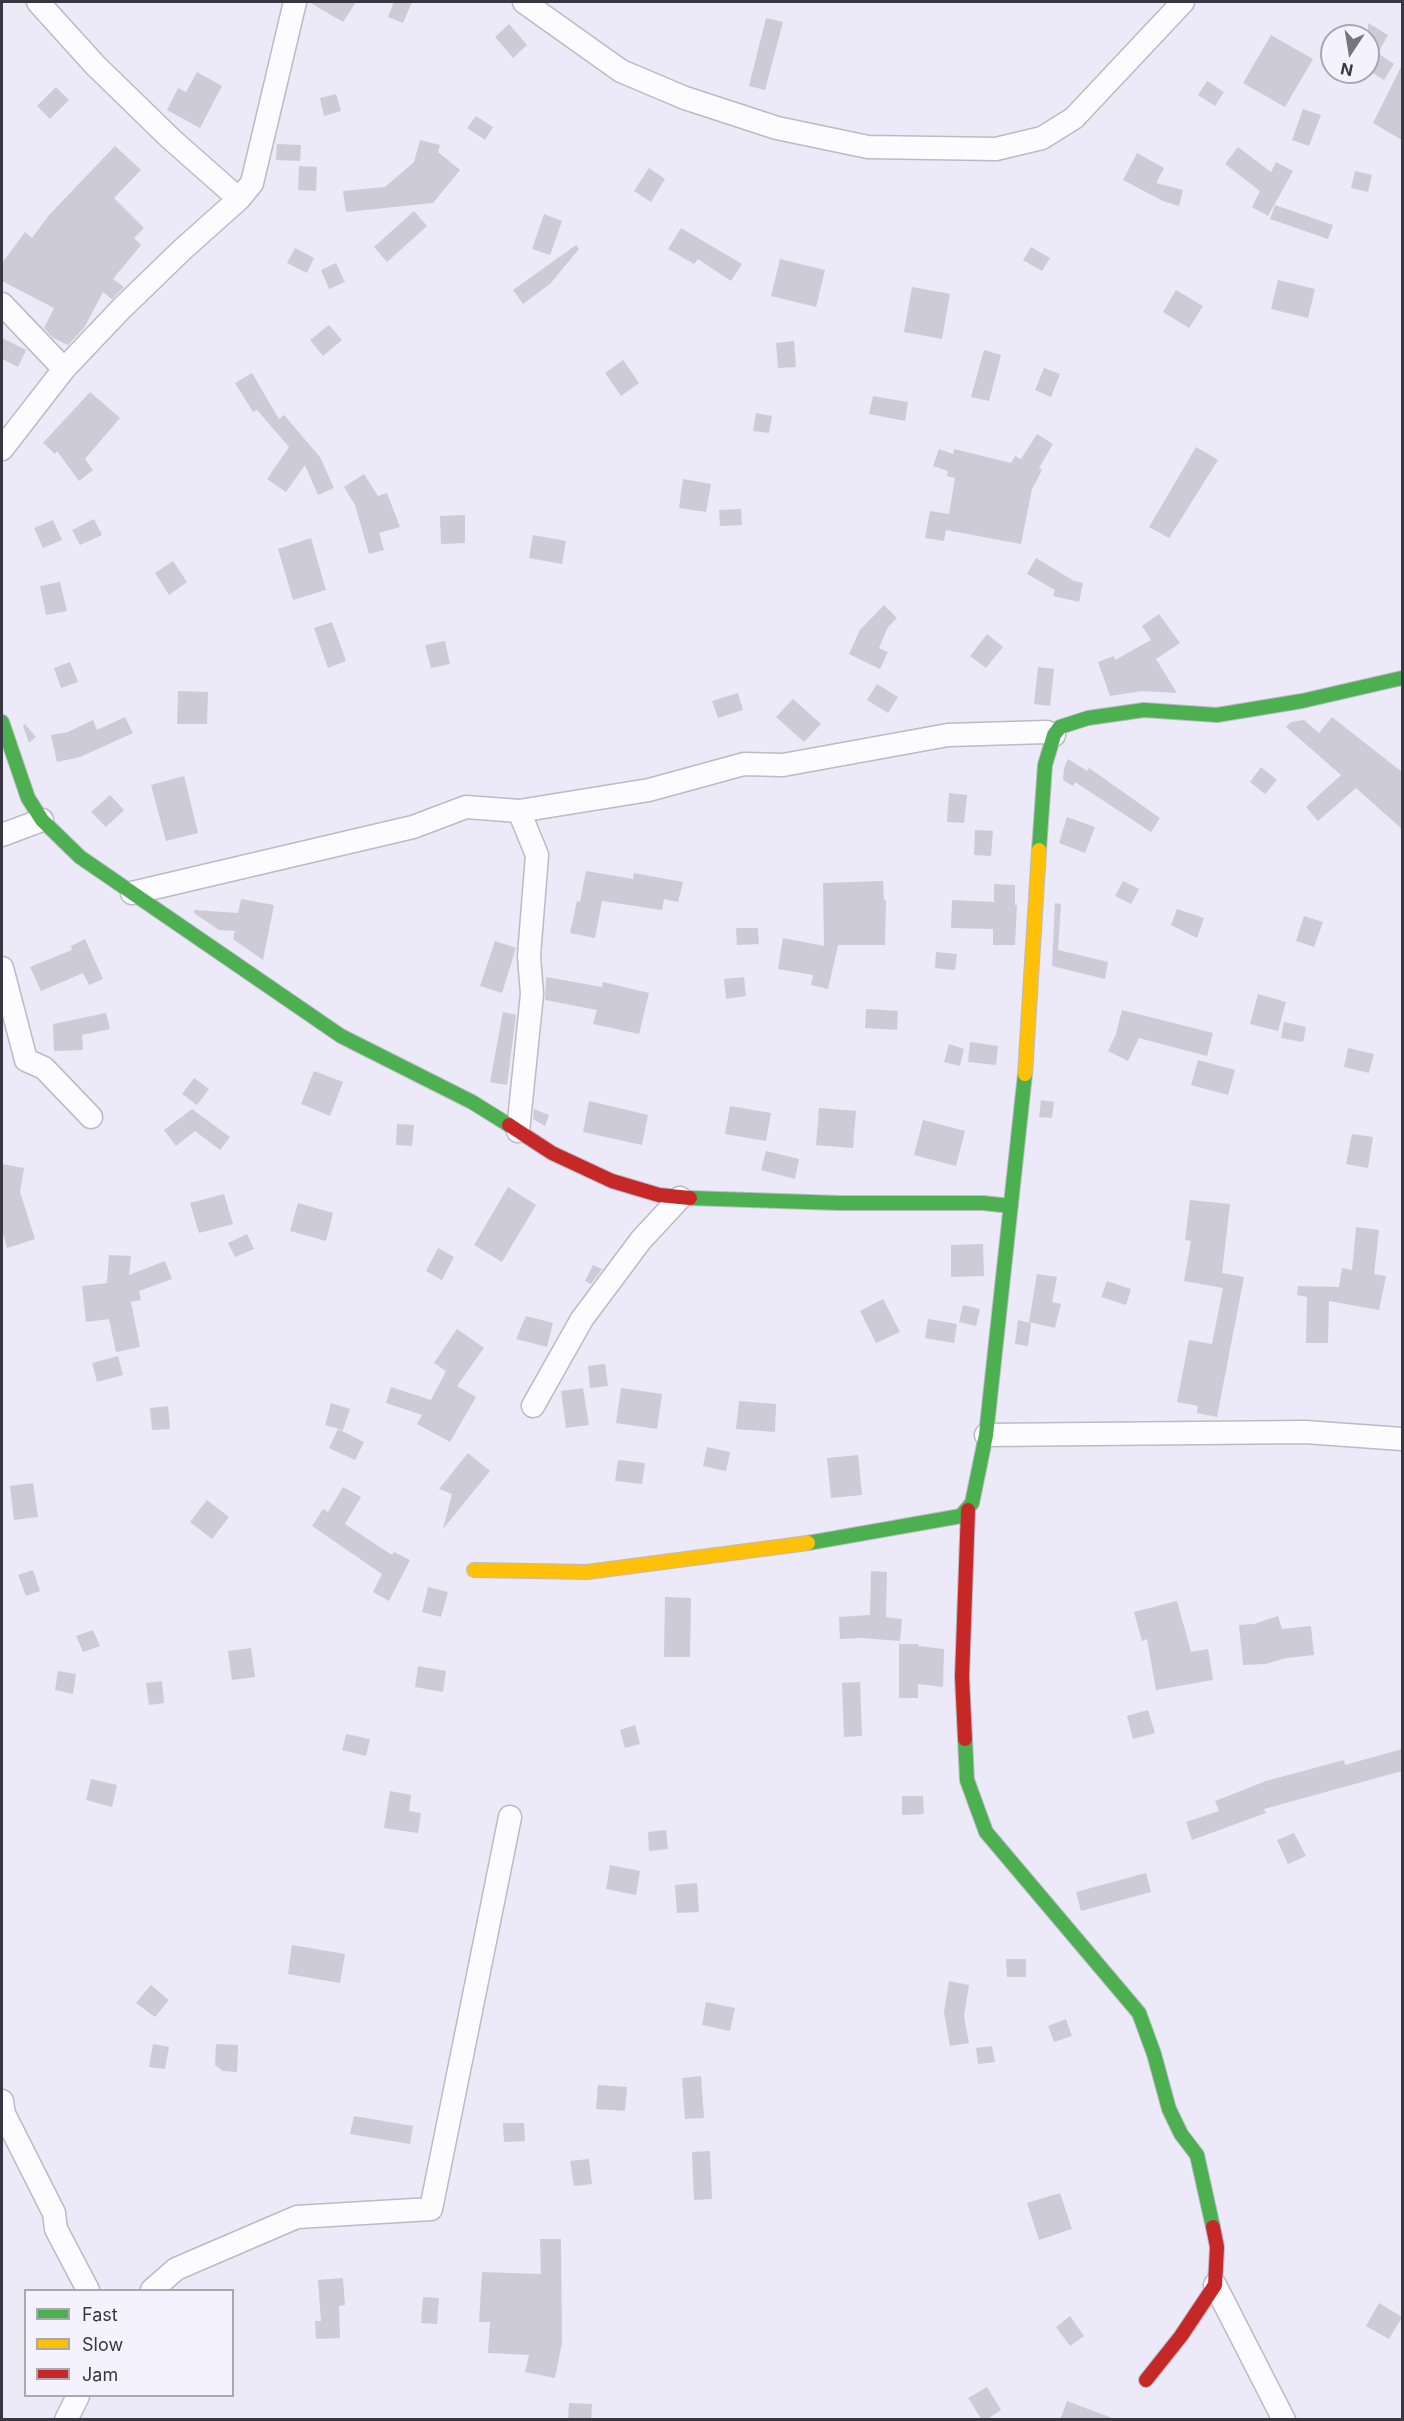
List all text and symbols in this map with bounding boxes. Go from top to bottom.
north arrow [1320,24,1380,84]
text: N [1339,59,1355,81]
legend [24,2289,234,2397]
text: Fast [82,2304,118,2325]
text: Slow [82,2334,123,2355]
text: Jam [82,2364,118,2385]

